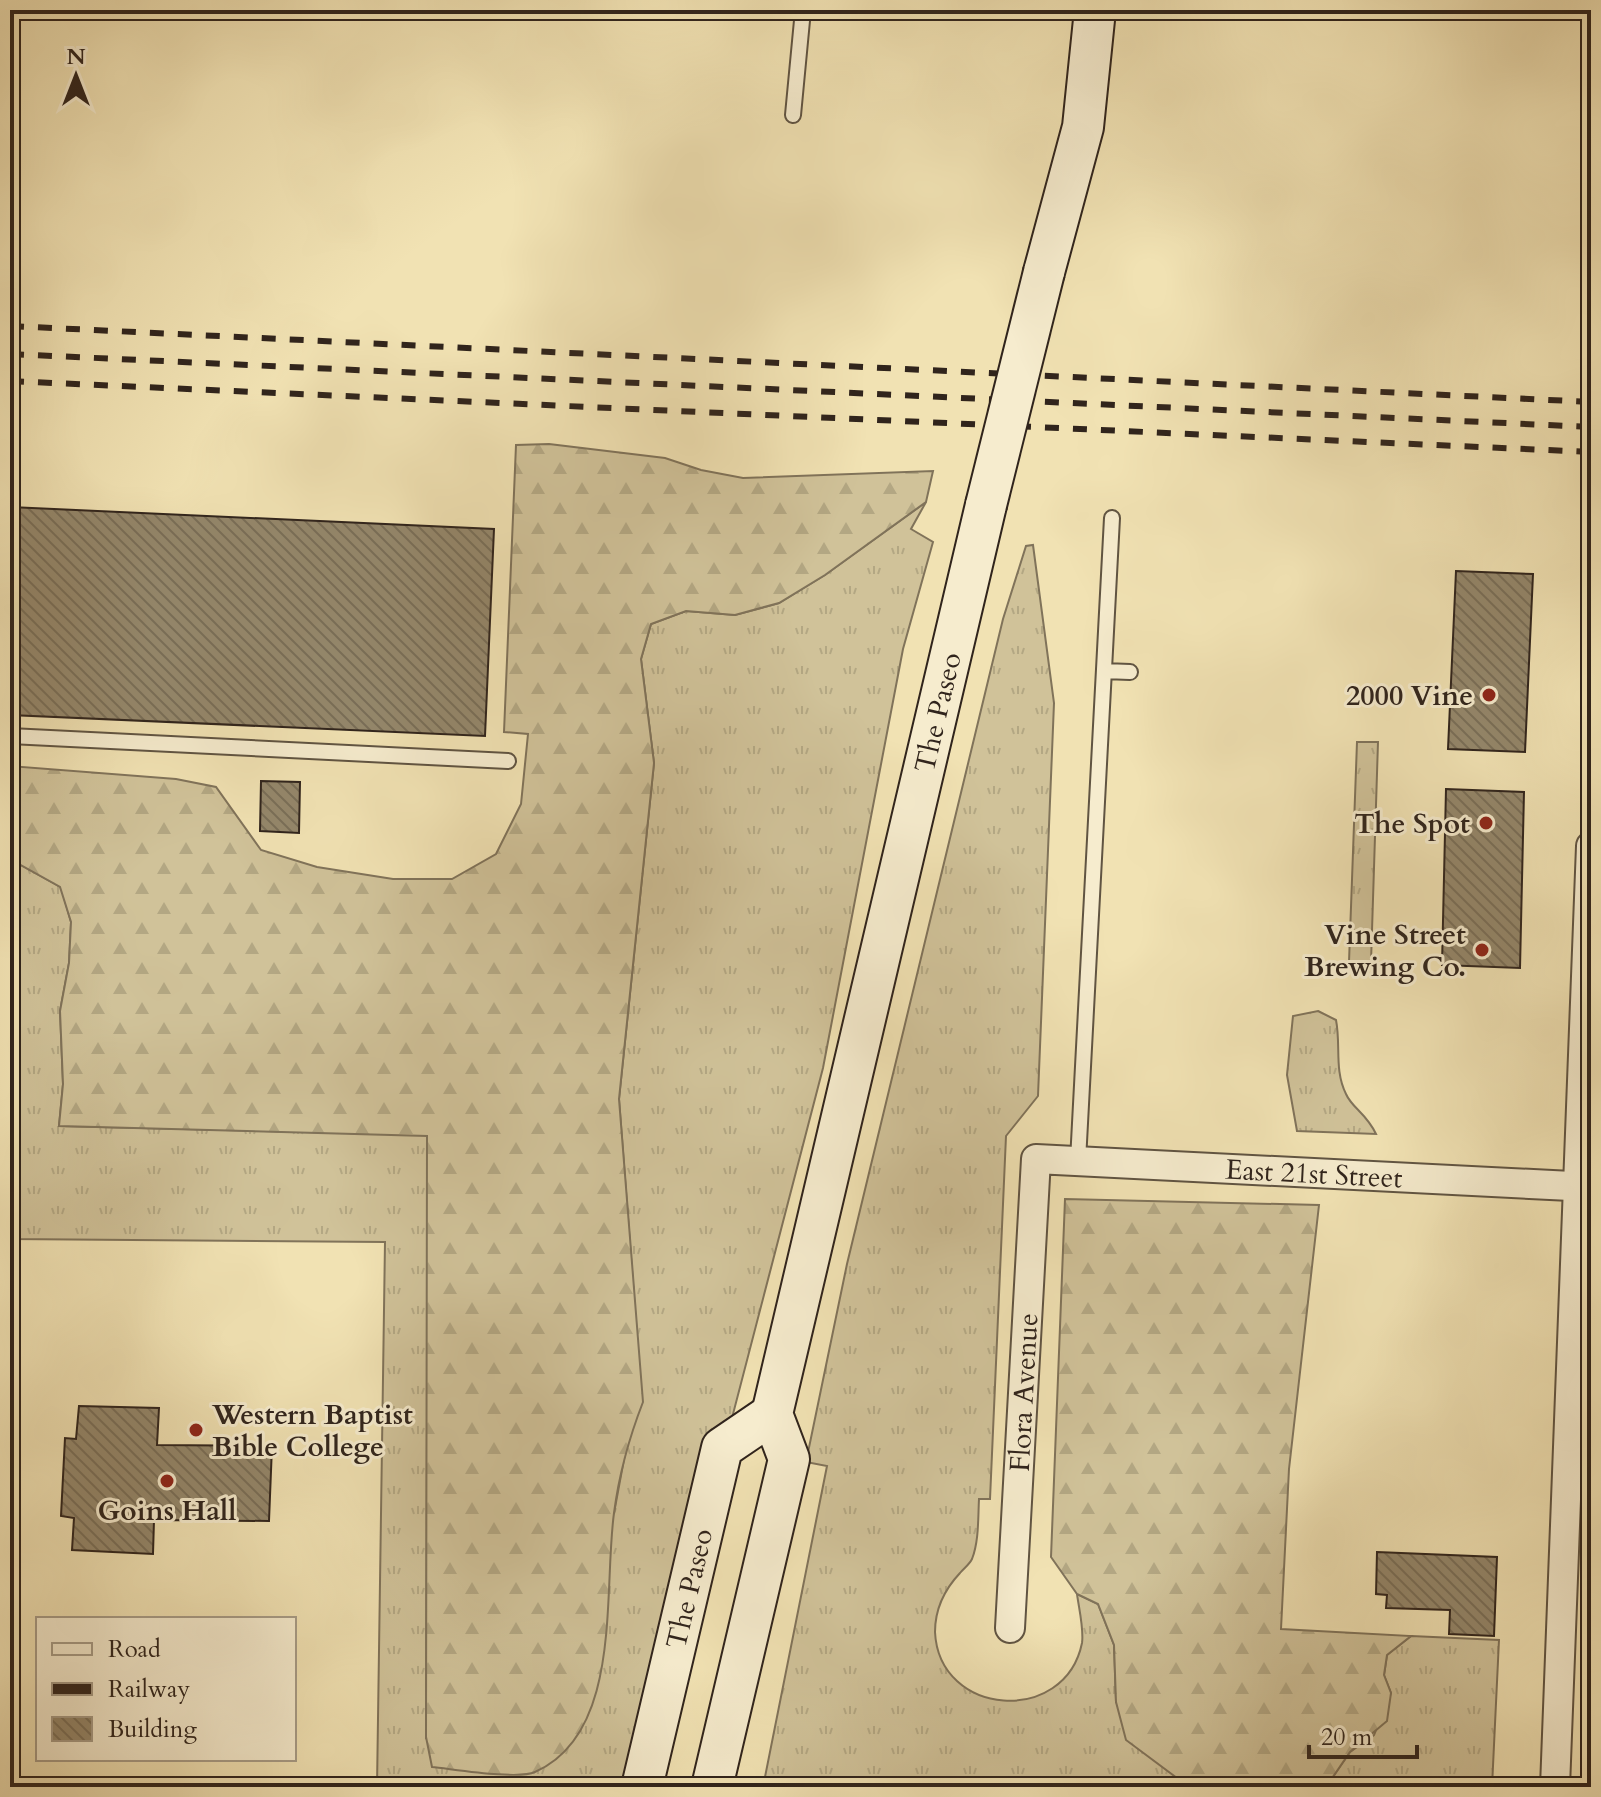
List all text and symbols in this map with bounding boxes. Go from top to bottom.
north arrow [36,36,116,116]
text: N [66,42,86,72]
street label: The Paseo [906,649,971,776]
place label: 2000 Vine [1346,677,1473,715]
marker: 2000 Vine [1480,686,1498,704]
place label: The Spot [1354,805,1470,843]
marker: The Spot [1477,814,1495,832]
place label: Vine Street Brewing Co. [1304,916,1466,986]
marker: Vine Street Brewing Co. [1473,941,1491,959]
street label: East 21st Street [1225,1151,1403,1197]
street label: Flora Avenue [1001,1312,1047,1473]
place label: Western Baptist Bible College [211,1396,413,1466]
marker: Western Baptist Bible College [187,1421,205,1439]
marker: Goins Hall [158,1472,176,1490]
place label: Goins Hall [98,1492,236,1530]
street label: The Paseo [657,1525,722,1652]
legend [36,1617,296,1761]
text: Road [108,1633,161,1666]
text: Railway [108,1673,190,1706]
scale bar [1309,1709,1417,1759]
text: Building [108,1713,198,1746]
text: 20 m [1321,1721,1373,1754]

